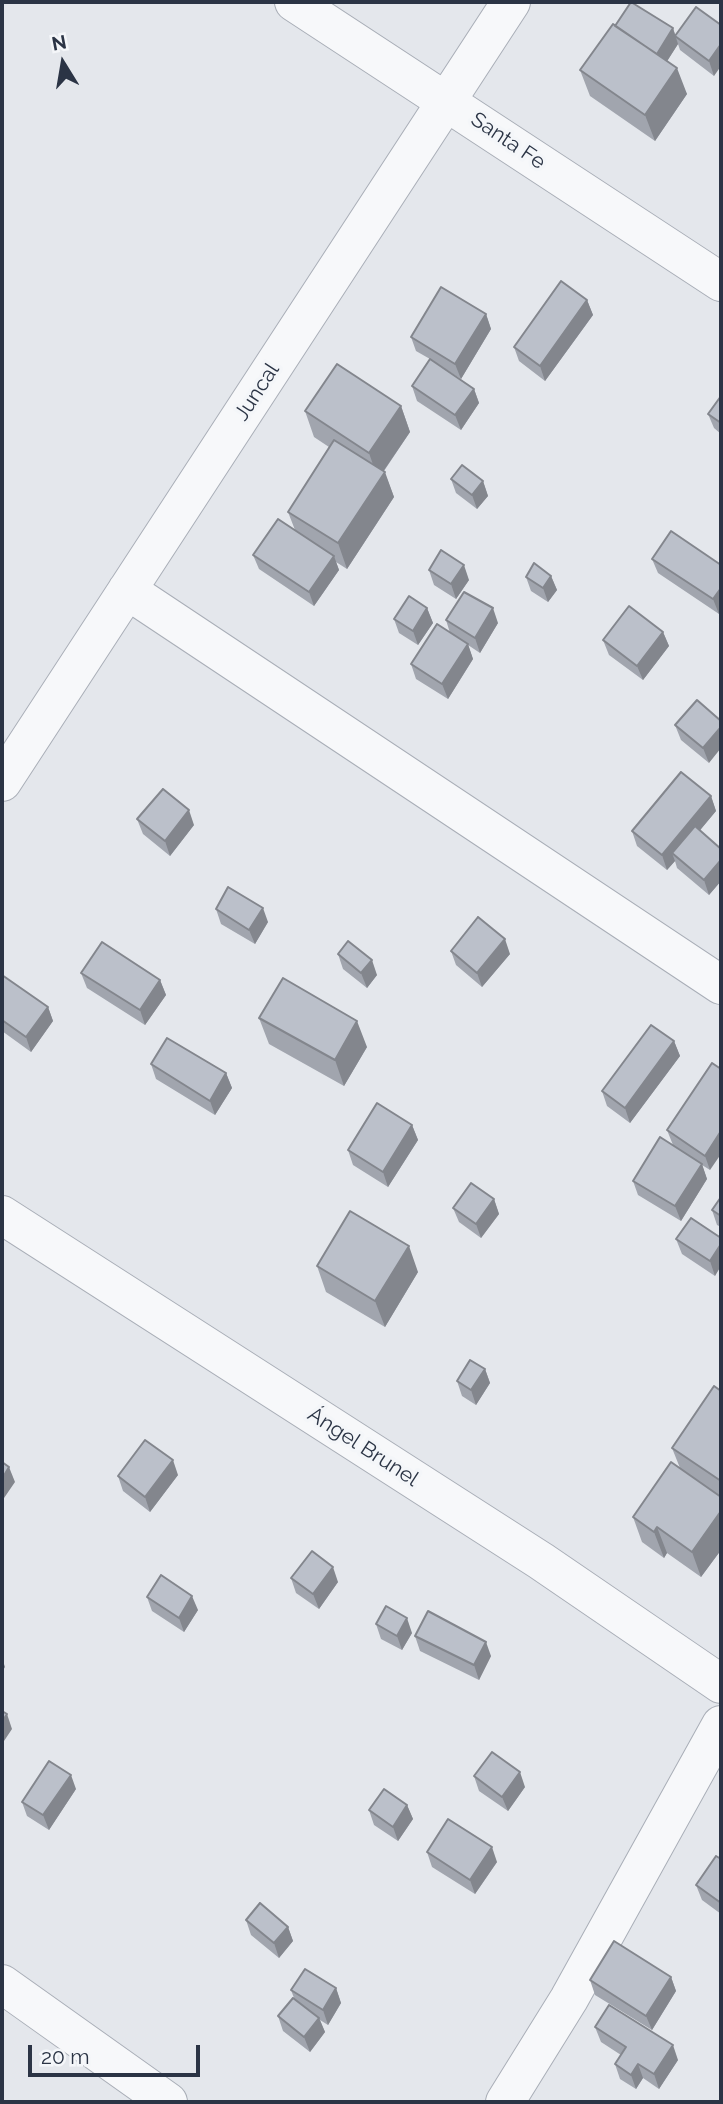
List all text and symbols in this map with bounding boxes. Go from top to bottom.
north arrow [28,28,98,98]
text: N [50,30,68,55]
street label: Santa Fe [466,107,550,175]
street label: Juncal [229,359,285,425]
street label: Ángel Brunel [303,1402,423,1492]
scale bar [32,2030,203,2074]
text: 20 m [41,2044,89,2069]

